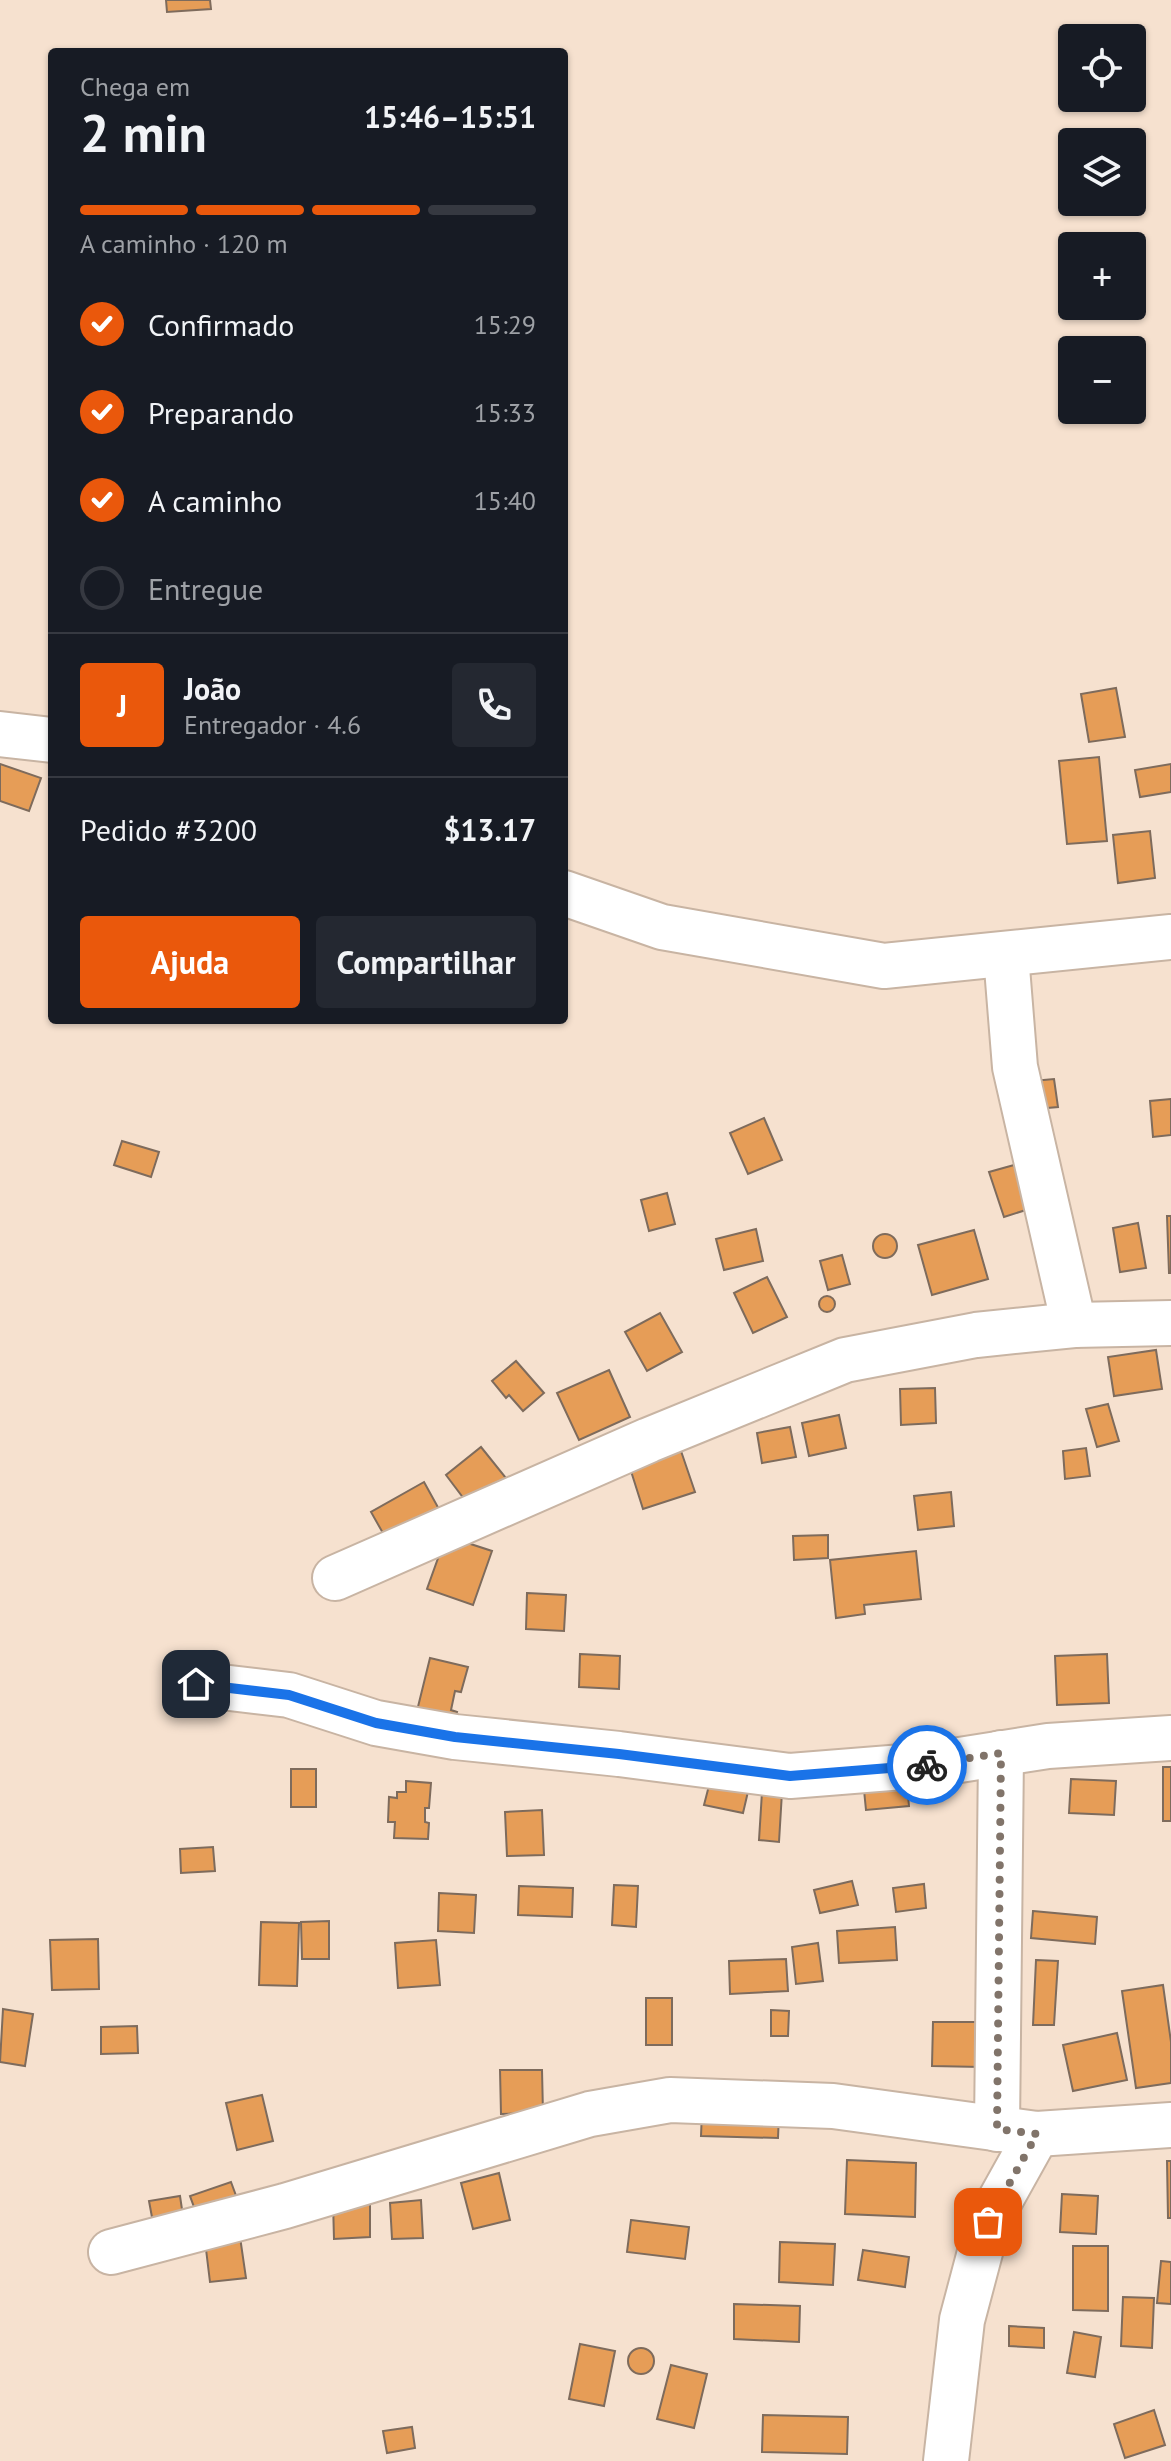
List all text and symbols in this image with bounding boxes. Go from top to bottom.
map controls [1058,24,1146,424]
button: locate [1058,24,1146,112]
text: Chega em [80,70,190,103]
text: 15:46–15:51 [364,97,536,136]
text: 2 min [80,99,207,166]
button: layers [1058,128,1146,216]
text: A caminho · 120 m [80,227,288,260]
button: + [1058,232,1146,320]
icon: check [80,302,124,346]
text: Confirmado [148,305,294,344]
text: 15:29 [474,308,536,341]
button: − [1058,336,1146,424]
icon: check [80,390,124,434]
text: Preparando [148,393,294,432]
text: 15:33 [474,396,536,429]
icon: check [80,478,124,522]
text: A caminho [148,481,282,520]
text: 15:40 [474,484,536,517]
text: Entregue [148,569,263,608]
button: phone [452,663,536,747]
text: João [184,669,241,708]
text: J [117,686,127,725]
text: Entregador · 4.6 [184,708,361,741]
text: Pedido #3200 [80,810,257,849]
text: $13.17 [444,810,536,849]
button: Ajuda [80,916,300,1008]
button: Compartilhar [316,916,536,1008]
pin [162,1650,230,1718]
icon: home [174,1662,218,1706]
courier [887,1725,967,1805]
icon: bike [905,1743,949,1787]
pin [954,2188,1022,2256]
icon: bag [966,2200,1010,2244]

